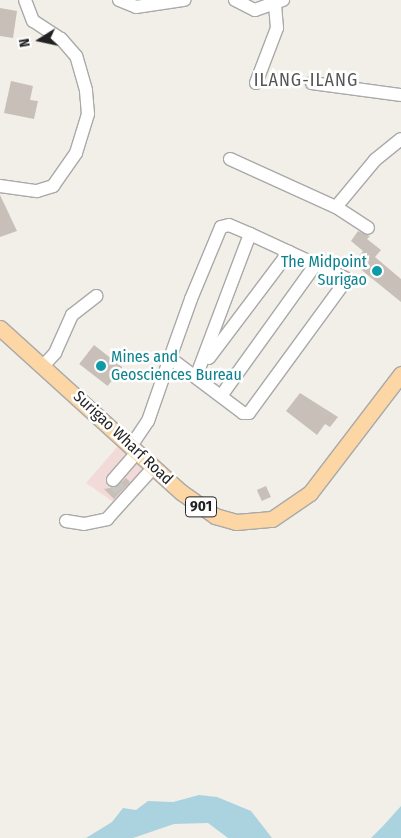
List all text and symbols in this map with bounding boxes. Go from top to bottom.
north arrow [15,15,65,65]
text: N [16,37,34,48]
district label: ILANG-ILANG [252,69,360,91]
place label: The Midpoint Surigao [281,252,367,290]
marker: The Midpoint Surigao [371,265,383,277]
place label: Mines and Geosciences Bureau [111,347,242,385]
marker: Mines and Geosciences Bureau [95,360,107,372]
street label: Surigao Wharf Road [69,387,177,489]
road number: 901 [185,494,217,520]

